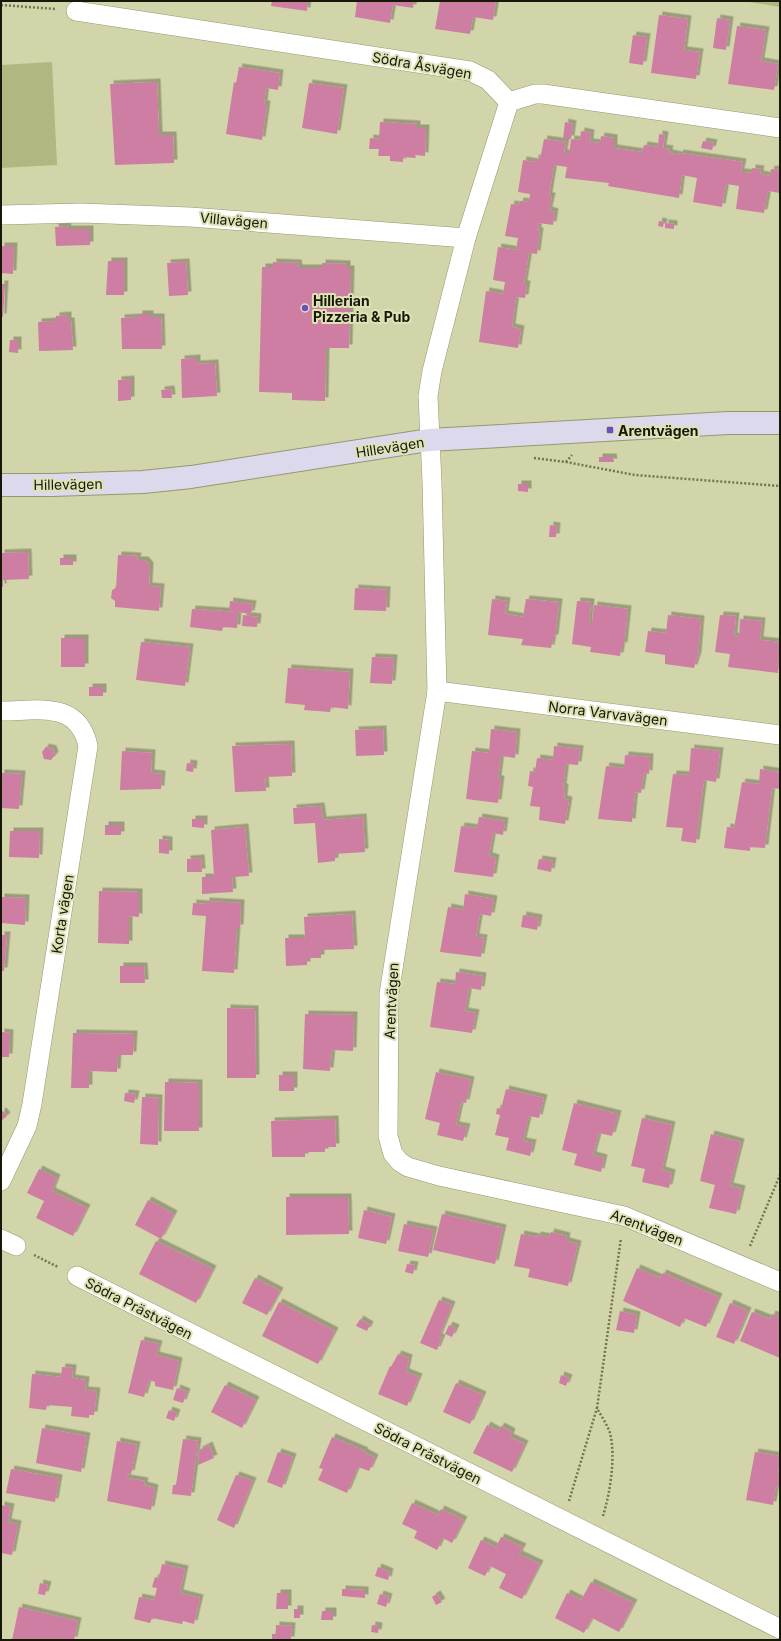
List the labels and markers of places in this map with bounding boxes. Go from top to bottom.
place label: Hillerian Pizzeria & Pub [313,292,411,325]
marker: Hillerian Pizzeria & Pub [300,303,310,313]
place label: Arentvägen [618,422,699,439]
marker: Arentvägen [605,425,615,435]

